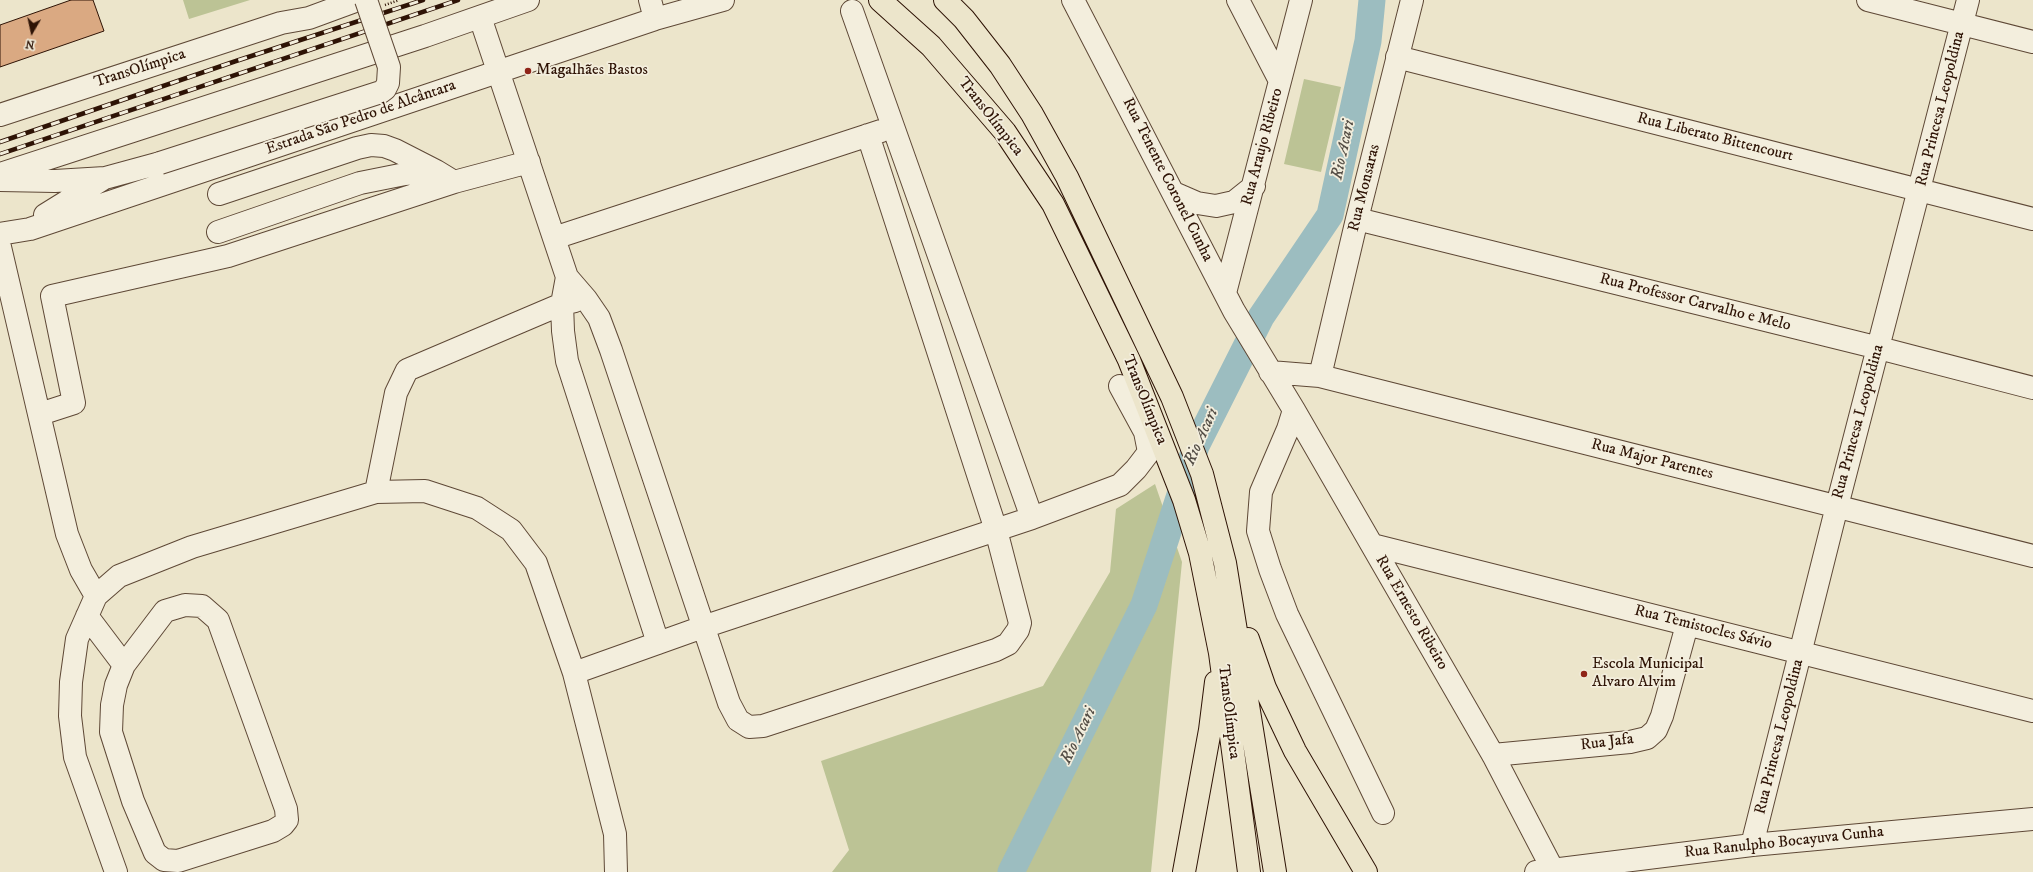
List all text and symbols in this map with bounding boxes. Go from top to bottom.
north arrow [12,12,52,52]
street label: Rua Princesa Leopoldina [1912,29,1970,189]
text: N [25,36,36,51]
street label: TransOlímpica [92,45,188,93]
place label: Magalhães Bastos [536,61,648,81]
marker: Magalhães Bastos [523,66,533,76]
street label: TransOlímpica [953,74,1027,160]
street label: Estrada São Pedro de Alcântara [264,76,458,160]
street label: Rua Araujo Ribeiro [1238,86,1288,208]
street label: Rua Tenente Coronel Cunha [1117,95,1217,265]
street label: Rua Liberato Bittencourt [1635,109,1795,167]
water label: Rio Acari [1328,118,1360,182]
street label: Rua Monsaras [1345,142,1385,234]
street label: Rua Professor Carvalho e Melo [1597,270,1793,336]
street label: Rua Princesa Leopoldina [1829,343,1889,501]
street label: TransOlímpica [1117,352,1171,448]
water label: Rio Acari [1180,405,1224,469]
street label: Rua Major Parentes [1589,436,1715,484]
street label: Rua Ernesto Ribeiro [1370,552,1452,674]
street label: Rua Temistocles Sávio [1632,602,1774,654]
place label: Escola Municipal Alvaro Alvim [1592,655,1704,693]
street label: Rua Princesa Leopoldina [1751,657,1809,817]
street label: TransOlímpica [1213,664,1243,760]
marker: Escola Municipal Alvaro Alvim [1579,669,1589,679]
water label: Rio Acari [1057,704,1101,768]
street label: Rua Jafa [1579,730,1635,756]
street label: Rua Ranulpho Bocayuva Cunha [1683,823,1885,863]

